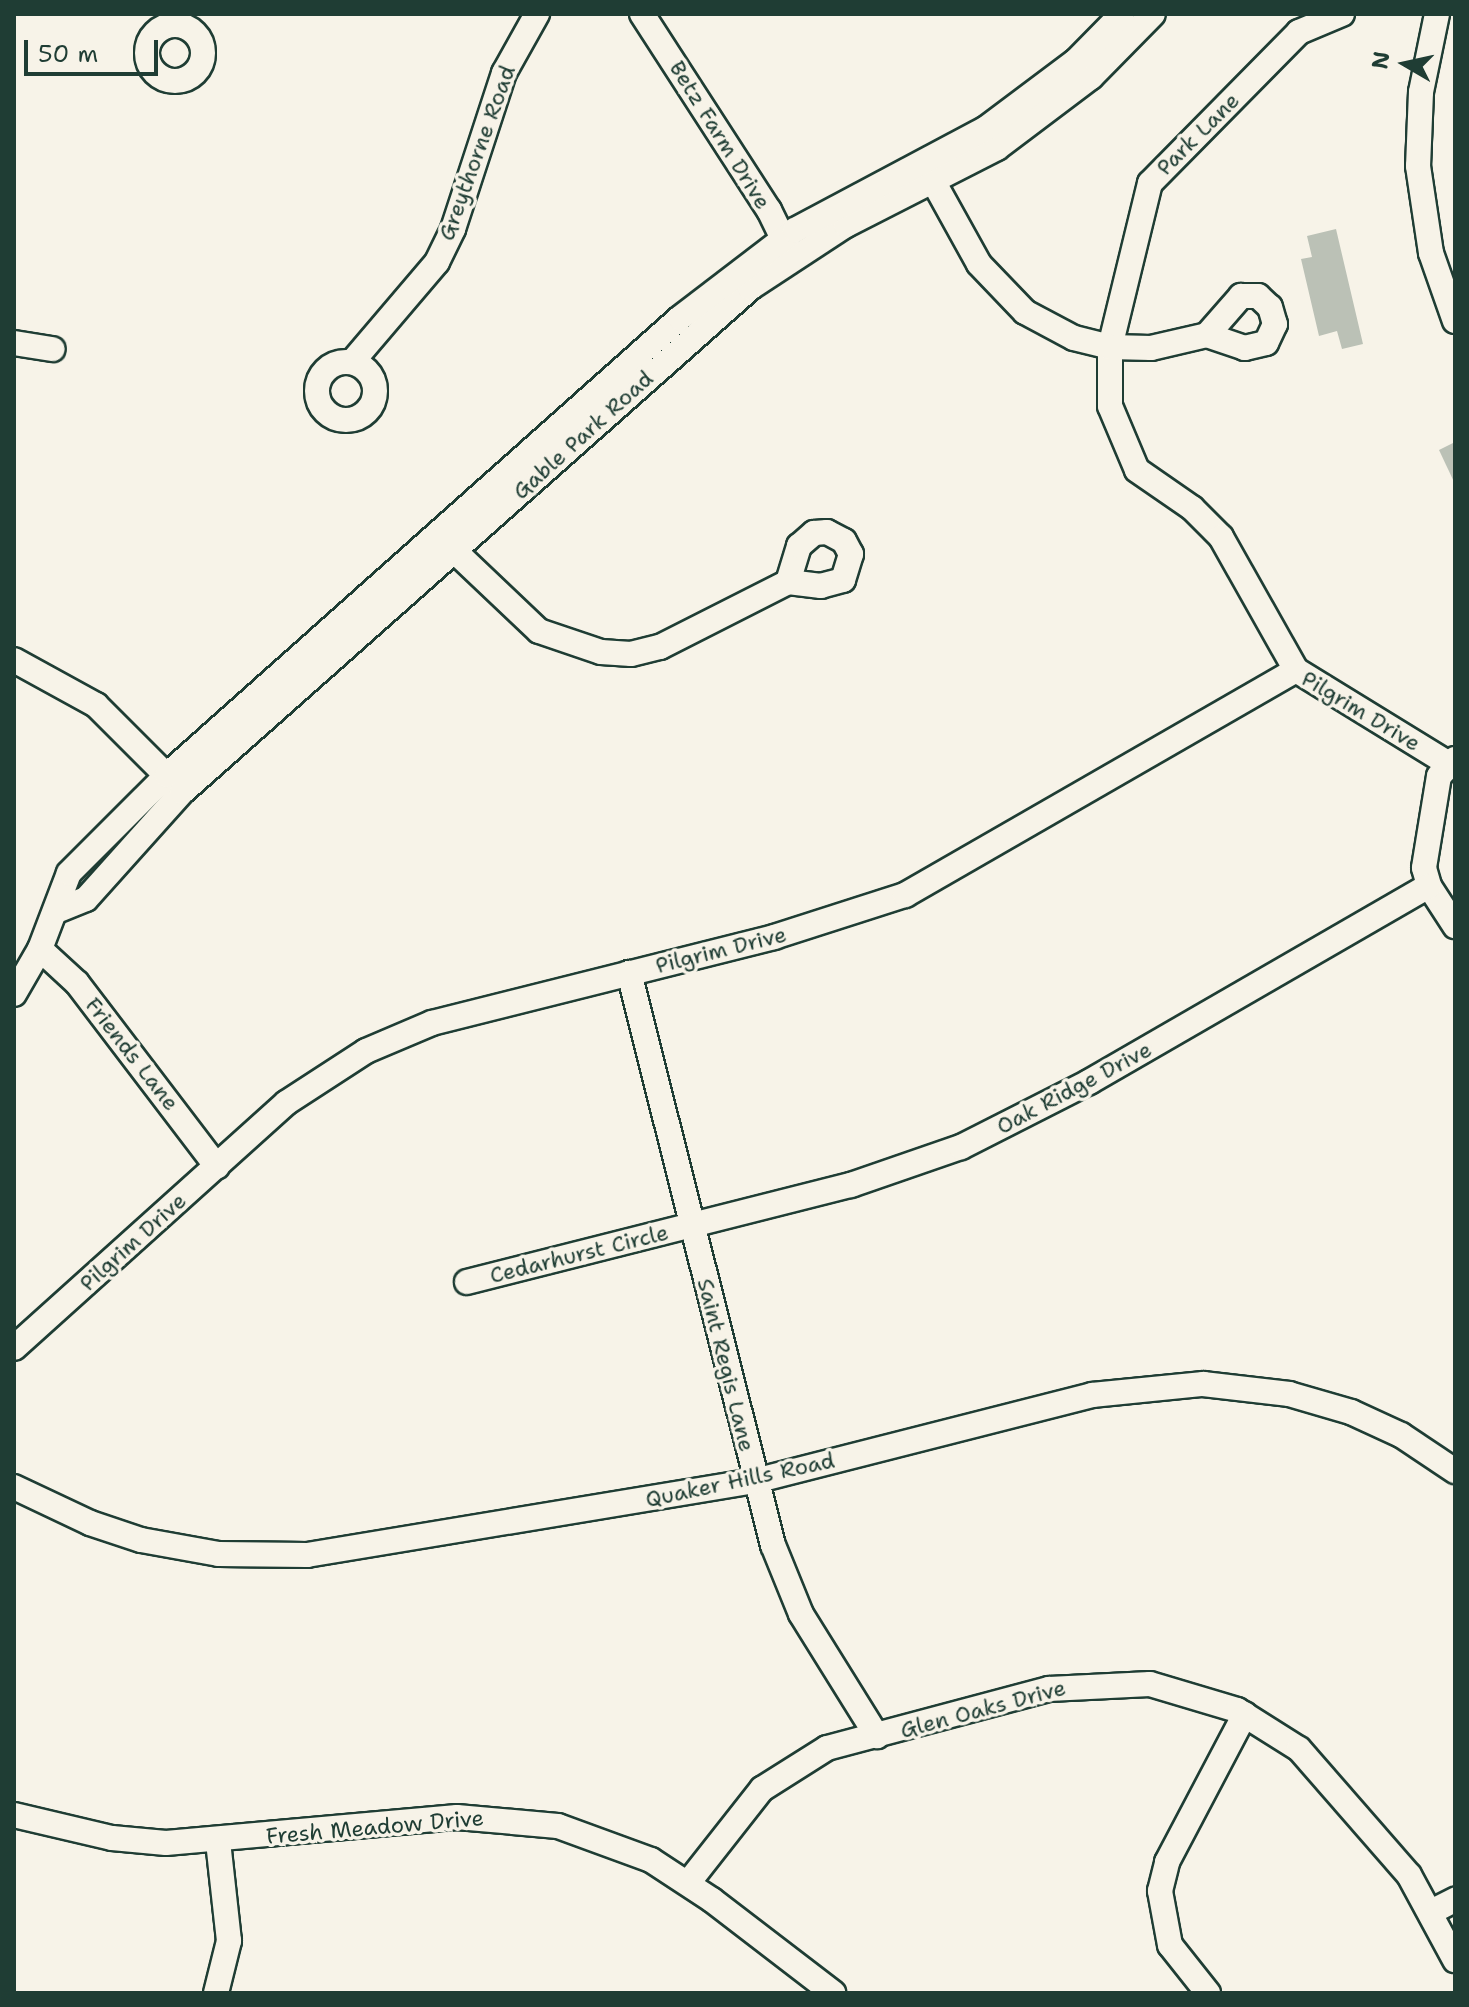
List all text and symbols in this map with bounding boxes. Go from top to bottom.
scale bar [28,24,162,74]
north arrow [1365,24,1445,104]
text: 50 m [38,38,98,70]
text: N [1365,49,1396,71]
street label: Betz Farm Drive [664,56,776,214]
street label: Greythorne Road [433,62,521,244]
street label: Park Lane [1151,87,1245,181]
street label: Gable Park Road [507,365,659,505]
street label: Pilgrim Drive [1297,665,1425,757]
street label: Pilgrim Drive [653,921,789,979]
street label: Friends Lane [80,992,184,1116]
street label: Oak Ridge Drive [992,1036,1156,1140]
street label: Pilgrim Drive [74,1187,192,1297]
street label: Cedarhurst Circle [487,1219,671,1289]
street label: Saint Regis Lane [692,1276,760,1454]
street label: Quaker Hills Road [643,1447,837,1513]
street label: Glen Oaks Drive [897,1674,1069,1744]
street label: Fresh Meadow Drive [265,1804,485,1850]

